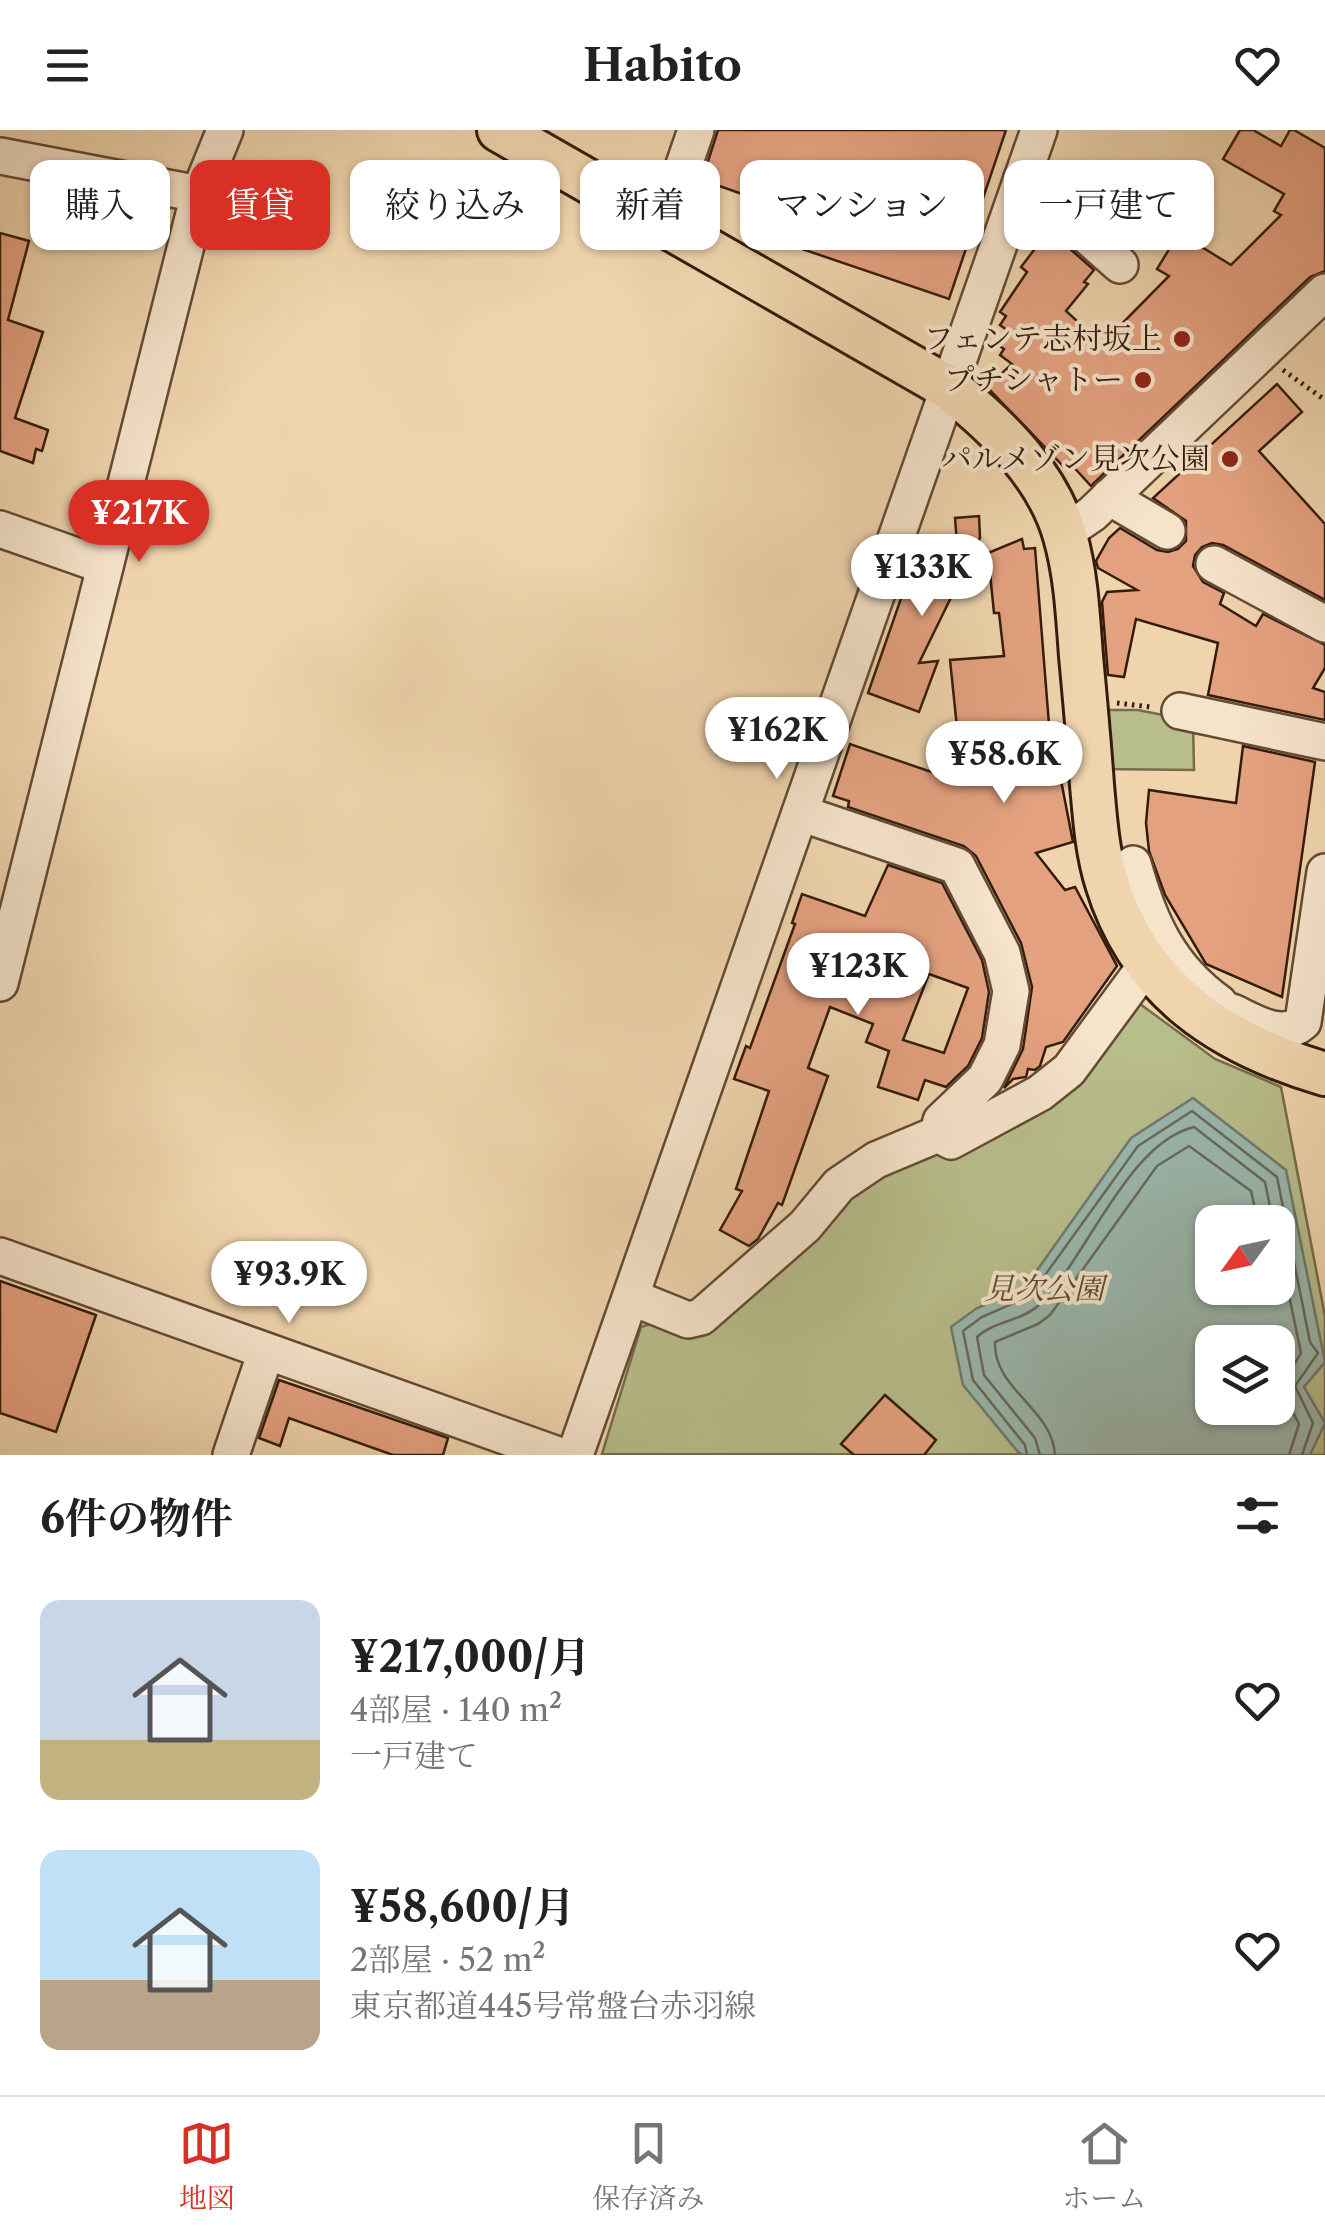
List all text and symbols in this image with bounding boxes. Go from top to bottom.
text: Habito [583,37,742,93]
icon: menu [40,38,95,93]
icon: heart [1230,38,1285,93]
chip: 購入 [30,160,170,250]
chip: 賃貸 [190,160,330,250]
chip: 絞り込み [350,160,560,250]
chip: 新着 [580,160,720,250]
chip: マンション [740,160,984,250]
chip: 一戸建て [1004,160,1214,250]
place label: フェンテ志村坂上 [924,320,1162,357]
marker: フェンテ志村坂上 [1171,328,1193,350]
place label: プチシャトー [944,361,1123,398]
marker: プチシャトー [1132,369,1154,391]
place label: パルメゾン見次公園 [942,440,1210,477]
marker: パルメゾン見次公園 [1219,448,1241,470]
pin: ¥217K [69,480,209,565]
text: ¥217K [90,493,188,532]
pin: ¥133K [852,534,992,619]
text: ¥133K [873,547,971,586]
pin: ¥162K [707,697,847,782]
text: ¥162K [727,710,827,749]
pin: ¥58.6K [923,721,1085,806]
text: ¥58.6K [948,734,1060,773]
pin: ¥123K [788,933,928,1018]
text: ¥123K [809,946,907,985]
north arrow [1195,1205,1295,1305]
map controls [1195,1205,1295,1425]
pin: ¥93.9K [208,1241,370,1326]
text: ¥93.9K [233,1254,345,1293]
park label: 見次公園 [984,1270,1109,1307]
button: layers [1195,1325,1295,1425]
icon: filters [1230,1488,1285,1543]
text: 6件の物件 [40,1492,233,1544]
text: ¥217,000/月 [350,1631,590,1683]
icon: home [120,1640,240,1760]
icon: heart [1230,1673,1285,1728]
text: 4部屋 · 140 m² [350,1690,562,1729]
text: 一戸建て [350,1736,478,1775]
text: ¥58,600/月 [350,1881,575,1933]
icon: home [120,1890,240,2010]
icon: heart [1230,1923,1285,1978]
text: 2部屋 · 52 m² [350,1940,546,1979]
text: 東京都道445号常盤台赤羽線 [350,1986,756,2025]
tab: 地図 [179,2116,235,2216]
tab: 保存済み [592,2116,704,2216]
tab: ホーム [1062,2116,1146,2216]

